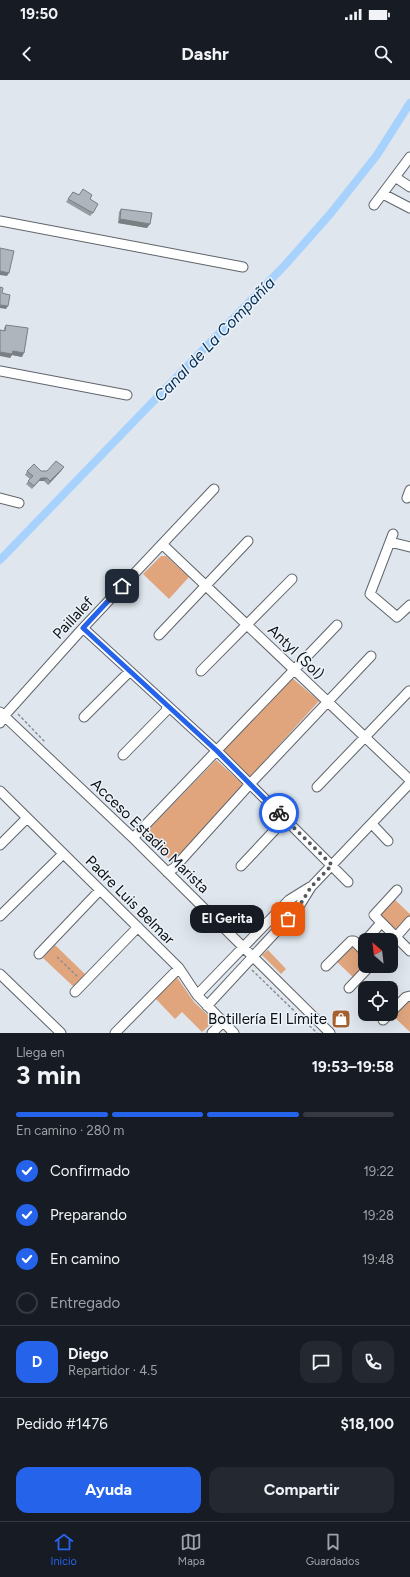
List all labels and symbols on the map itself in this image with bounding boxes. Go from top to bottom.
water label: Canal de La Compañía [150,273,279,406]
pin [105,569,139,603]
street label: Paillalef [49,593,97,643]
street label: Antyl (Sol) [264,621,328,683]
street label: Acceso Estadio Marista [87,775,213,897]
courier [259,793,299,833]
street label: Padre Luis Belmar [82,852,178,948]
pin [271,902,305,936]
callout: El Gerita [190,905,264,933]
north arrow [358,933,398,973]
shop icon: Botillería El Límite [330,1008,352,1030]
place label: Botillería El Límite [208,1010,327,1028]

